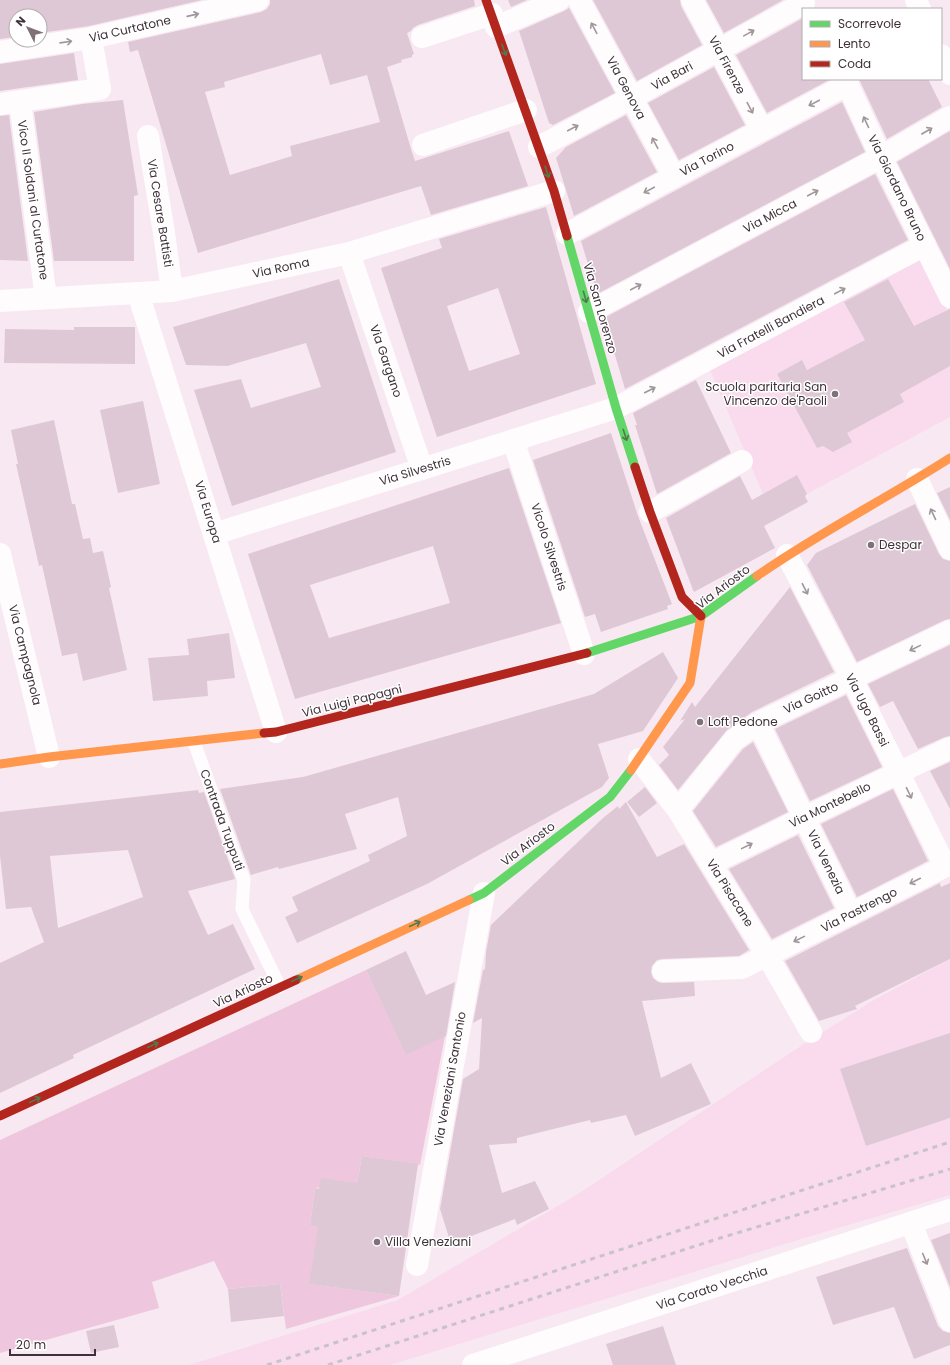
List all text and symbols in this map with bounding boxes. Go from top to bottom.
north arrow [8,8,48,48]
legend [802,8,942,80]
one-way arrow [187,10,200,18]
street label: Via Curtatone [87,11,172,46]
text: N [12,13,29,30]
text: Scorrevole [838,15,901,32]
one-way arrow [590,22,597,34]
one-way arrow [743,29,755,37]
street label: Via Firenze [705,33,750,97]
text: Lento [838,35,871,52]
one-way arrow [59,38,72,46]
one-way arrow [501,43,509,55]
street label: Via Genova [603,53,650,122]
text: Coda [838,55,871,72]
street label: Via Bari [648,57,696,94]
one-way arrow [808,99,820,107]
one-way arrow [747,102,755,114]
one-way arrow [861,116,869,128]
street label: Vico II Soldani al Curtatone [14,119,53,281]
one-way arrow [567,124,579,132]
one-way arrow [921,126,933,134]
street label: Via Giordano Bruno [864,132,931,244]
one-way arrow [651,137,659,149]
street label: Via Torino [677,137,737,180]
street label: Via Cesare Battisti [144,158,177,268]
one-way arrow [544,166,552,178]
one-way arrow [644,187,656,194]
one-way arrow [806,189,818,196]
street label: Via Micca [740,194,800,237]
street label: Via Roma [251,253,311,282]
street label: Via San Lorenzo [579,260,622,356]
one-way arrow [630,283,642,290]
one-way arrow [834,286,846,294]
one-way arrow [582,290,589,303]
street label: Via Fratelli Bandiera [714,291,827,362]
street label: Via Gargano [366,322,407,400]
place label: Scuola paritaria San Vincenzo de'Paoli [705,378,827,409]
one-way arrow [644,386,656,394]
marker: Scuola paritaria San Vincenzo de'Paoli [830,389,840,399]
one-way arrow [621,429,629,441]
street label: Via Silvestris [377,452,453,489]
street label: Via Europa [191,478,226,545]
street label: Vicolo Silvestris [527,501,572,593]
one-way arrow [929,509,936,521]
place label: Despar [879,536,922,553]
marker: Despar [866,540,876,550]
street label: Via Ariosto [692,560,754,613]
one-way arrow [802,583,810,595]
street label: Via Campagnola [5,603,46,707]
one-way arrow [909,645,921,652]
street label: Via Ugo Bassi [842,670,893,749]
street label: Via Goitto [781,677,841,718]
street label: Via Luigi Papagni [300,680,404,721]
place label: Loft Pedone [708,713,778,730]
marker: Loft Pedone [695,717,705,727]
street label: Contrada Tupputi [196,767,249,873]
street label: Via Montebello [786,777,874,832]
one-way arrow [906,786,913,798]
street label: Via Ariosto [497,817,559,870]
street label: Via Venezia [804,827,849,897]
one-way arrow [740,842,752,849]
street label: Via Pisacane [703,856,758,930]
one-way arrow [909,878,921,885]
street label: Via Pastrengo [818,883,900,936]
one-way arrow [409,920,421,928]
one-way arrow [793,936,805,943]
street label: Via Ariosto [210,969,276,1012]
one-way arrow [290,975,302,982]
street label: Via Veneziani Santonio [429,1010,470,1148]
one-way arrow [147,1041,159,1048]
one-way arrow [29,1096,41,1103]
place label: Villa Veneziani [385,1233,471,1250]
marker: Villa Veneziani [372,1237,382,1247]
one-way arrow [922,1253,930,1265]
street label: Via Corato Vecchia [654,1262,770,1314]
scale bar [10,1331,95,1357]
text: 20 m [16,1336,46,1353]

